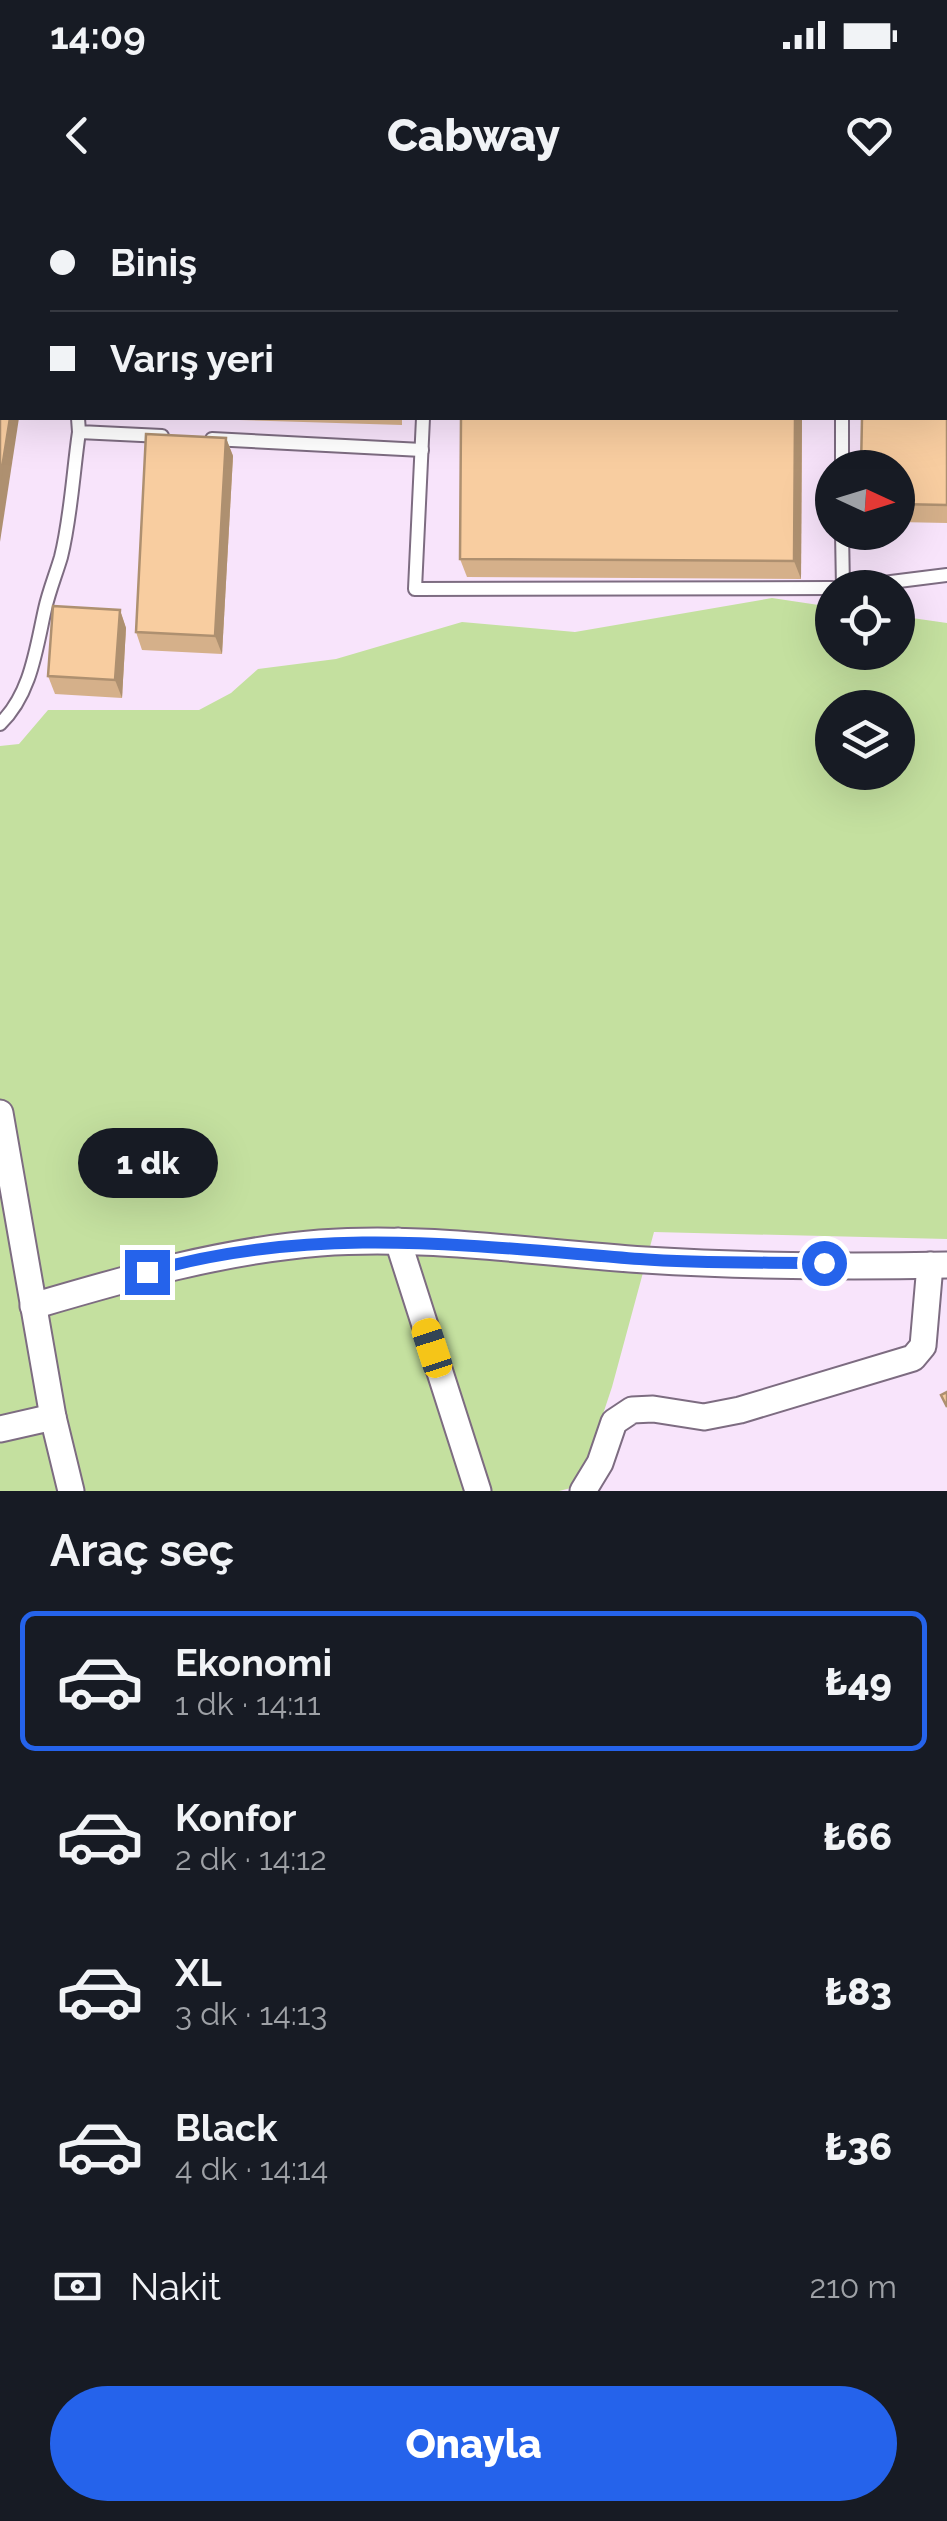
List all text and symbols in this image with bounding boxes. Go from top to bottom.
text: 14:09 [50,13,146,58]
icon: back [50,108,105,163]
icon: heart [842,108,897,163]
text: Cabway [387,109,560,162]
text: Biniş [110,240,197,285]
text: Varış yeri [110,336,274,381]
north arrow [815,450,915,550]
map controls [815,450,915,790]
button: locate [815,570,915,670]
button: layers [815,690,915,790]
callout: 1 dk [77,1127,217,1197]
text: 1 dk [116,1144,180,1181]
route start [802,1241,847,1286]
route end [125,1250,170,1295]
car [408,1315,456,1381]
text: Araç seç [50,1524,234,1577]
icon: car [55,1636,145,1726]
text: Ekonomi [175,1640,332,1685]
text: ₺49 [825,1659,892,1704]
text: 1 dk · 14:11 [175,1685,321,1722]
icon: car [55,1791,145,1881]
text: Konfor [175,1795,297,1840]
text: ₺66 [823,1814,892,1859]
text: 2 dk · 14:12 [175,1840,327,1877]
icon: car [55,1946,145,2036]
text: XL [175,1950,222,1995]
text: ₺83 [825,1969,892,2014]
text: 3 dk · 14:13 [175,1995,327,2032]
icon: car [55,2101,145,2191]
text: Black [175,2105,277,2150]
text: ₺36 [825,2124,892,2169]
text: 4 dk · 14:14 [175,2150,328,2187]
icon: cash [50,2259,105,2314]
text: Nakit [130,2264,221,2309]
text: 210 m [809,2268,897,2305]
button: Onayla [50,2386,897,2501]

